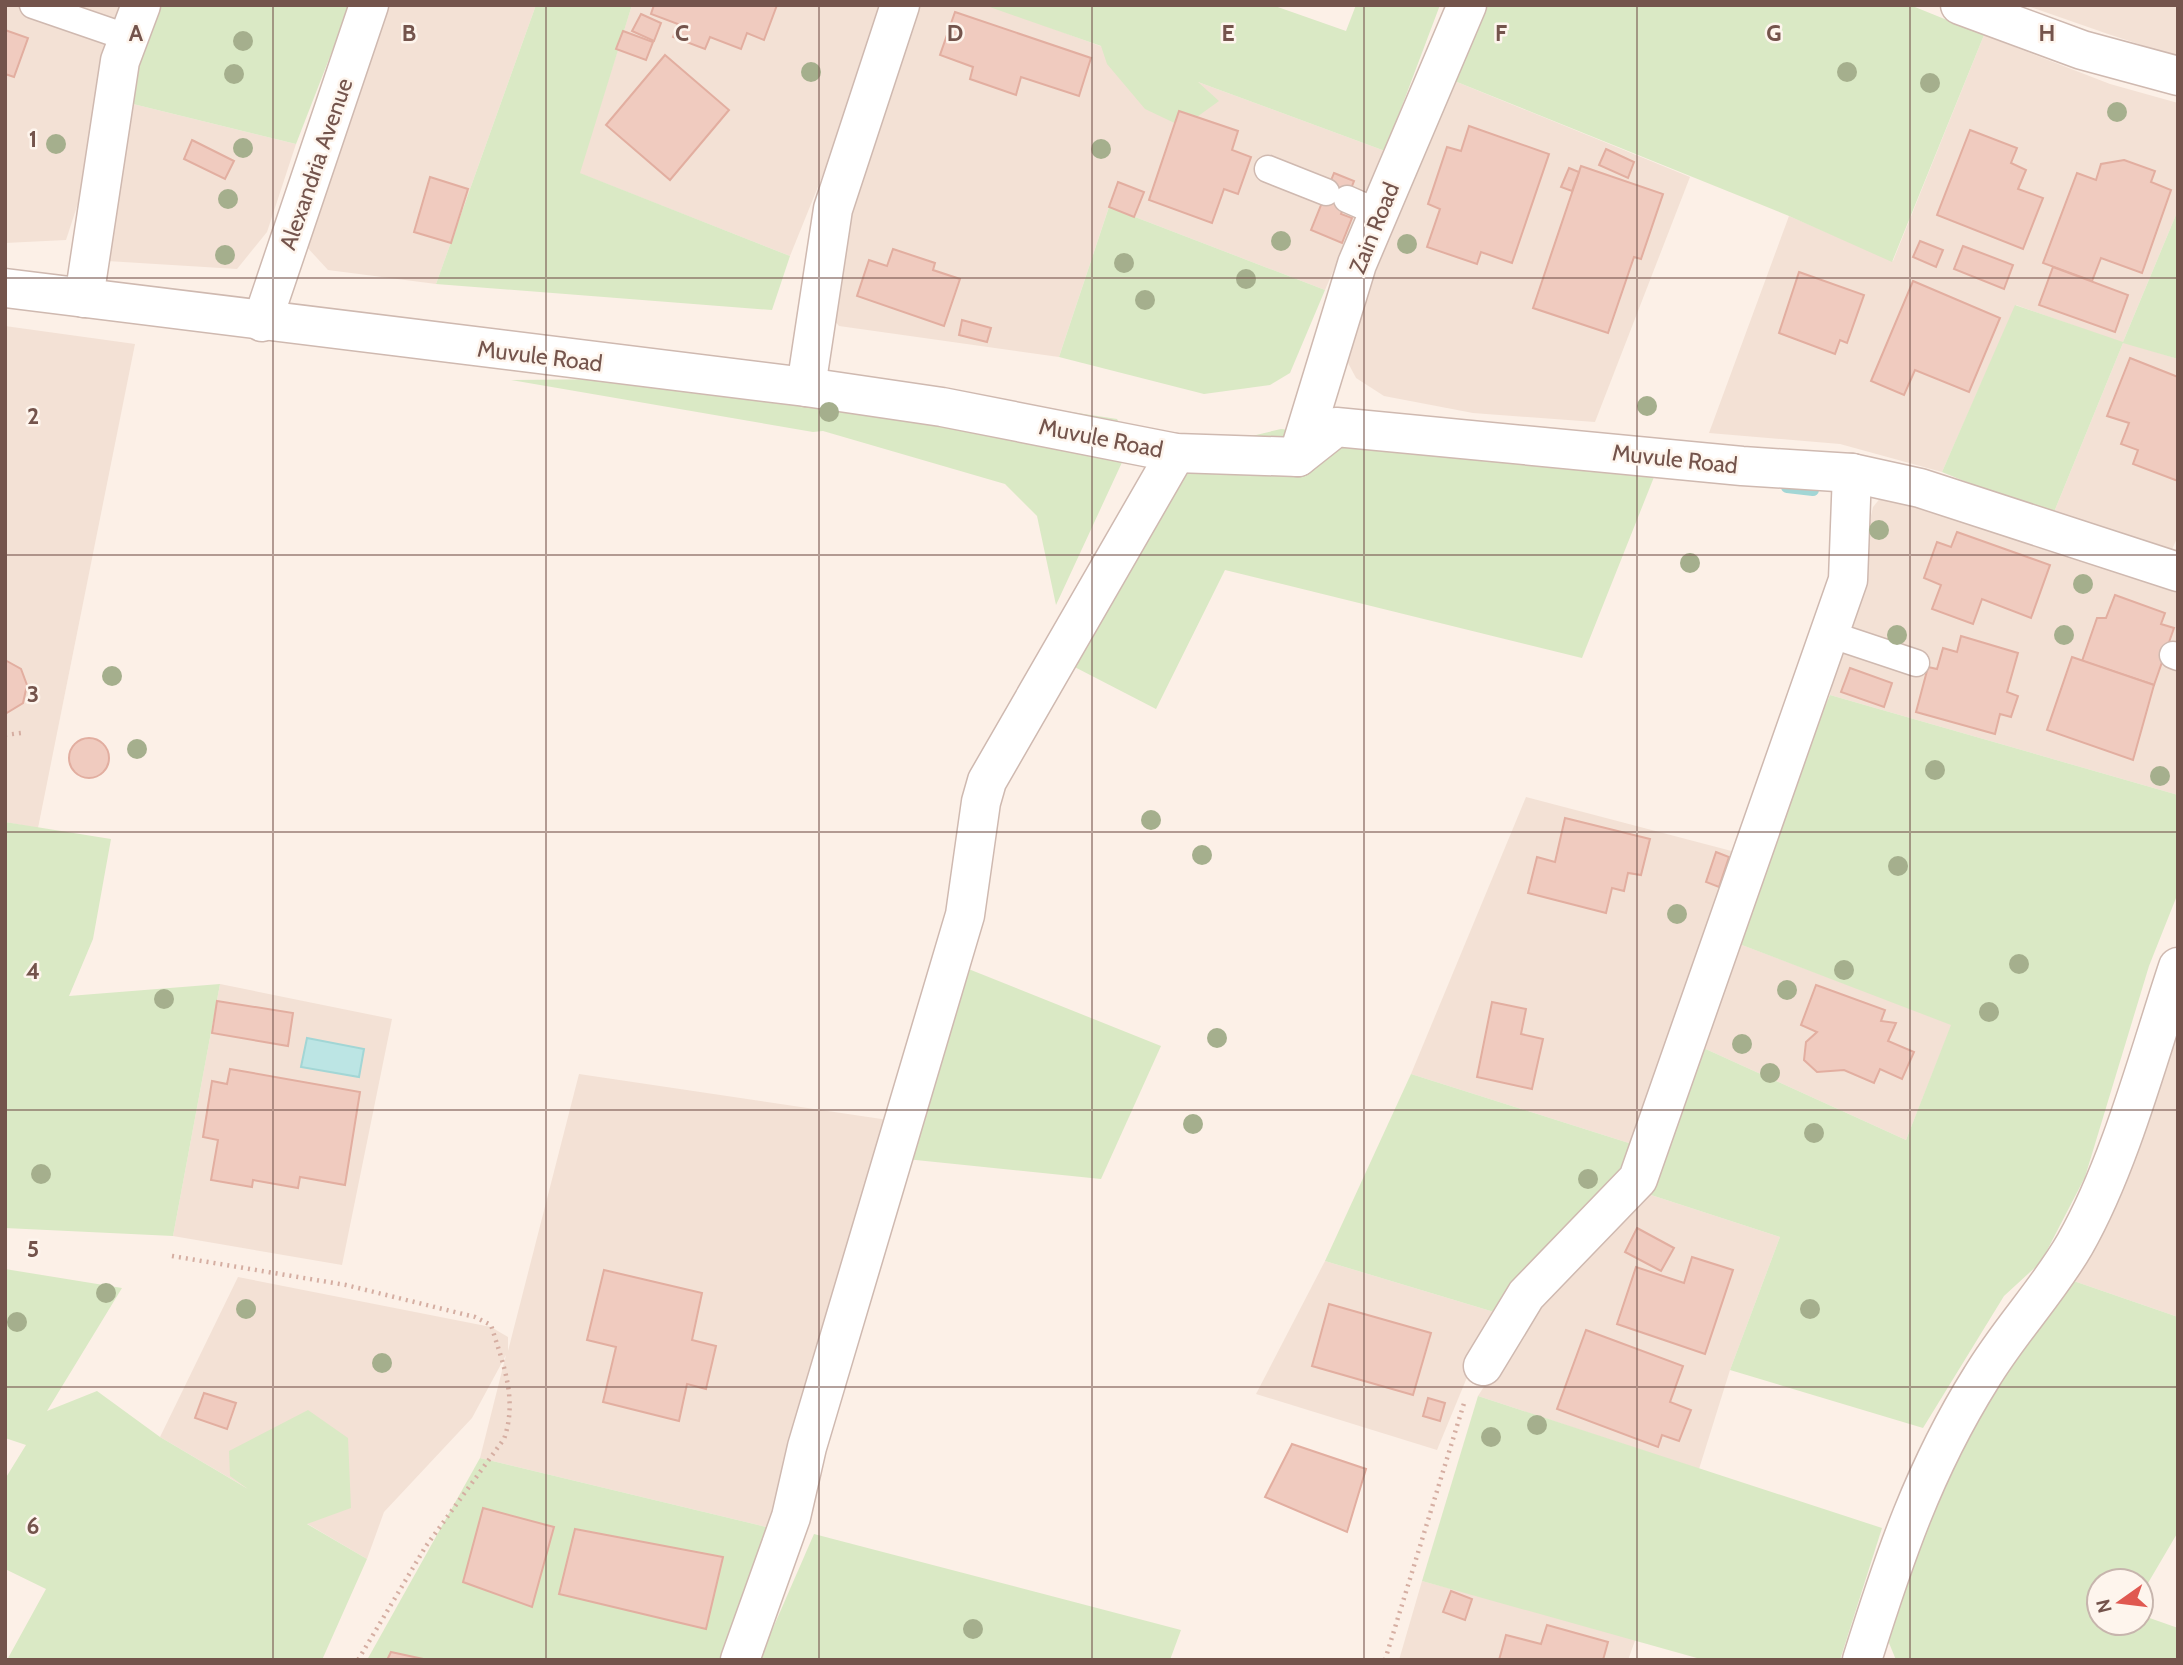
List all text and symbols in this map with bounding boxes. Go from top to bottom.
text: A [129,19,144,47]
text: B [402,19,416,47]
text: C [675,19,689,47]
text: D [947,19,963,47]
text: E [1221,19,1235,47]
text: F [1495,19,1507,47]
text: G [1766,19,1782,47]
text: H [2039,19,2055,47]
street label: Alexandria Avenue [274,74,359,254]
text: 1 [29,125,37,153]
street label: Zain Road [1343,178,1405,278]
street label: Muvule Road [476,334,604,378]
text: 2 [27,402,39,430]
street label: Muvule Road [1036,412,1166,464]
street label: Muvule Road [1611,438,1739,480]
text: 3 [27,680,39,708]
text: 4 [26,957,40,985]
text: 5 [27,1235,39,1263]
text: 6 [27,1512,39,1540]
north arrow [2085,1567,2155,1637]
text: N [2091,1597,2117,1615]

